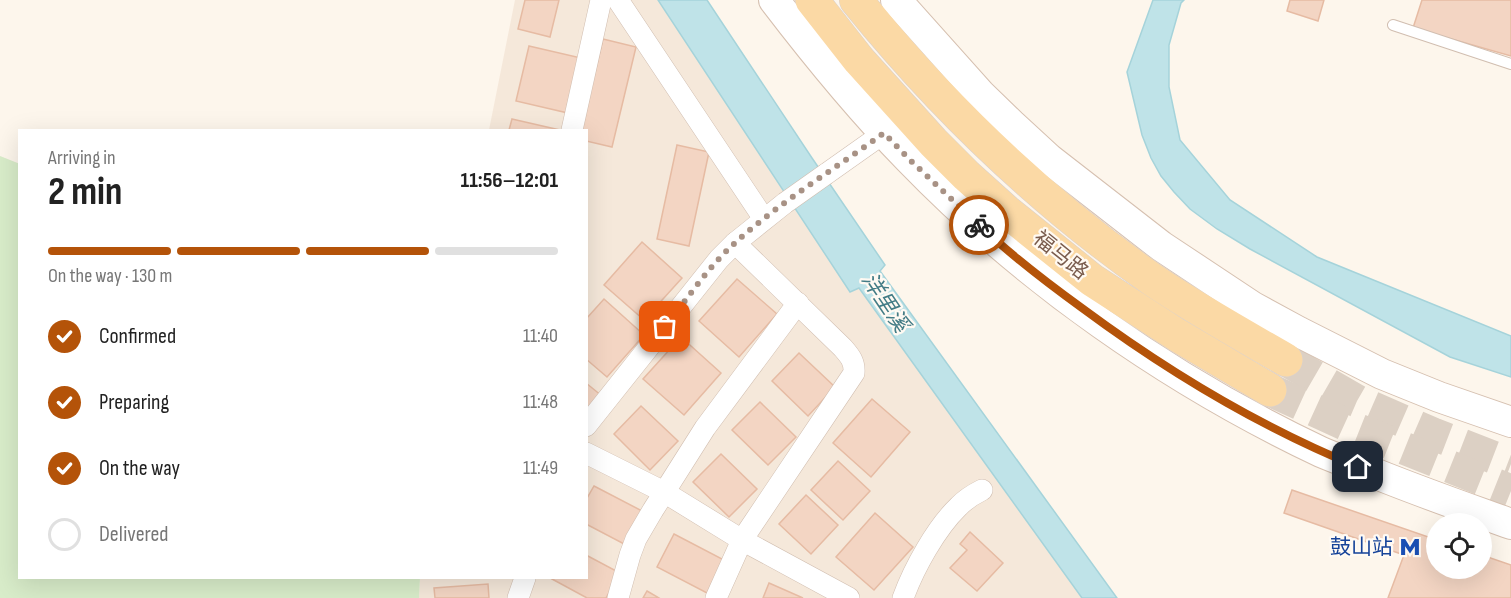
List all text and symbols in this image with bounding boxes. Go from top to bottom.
text: Arriving in [48,146,116,170]
text: 11:56–12:01 [461,167,558,194]
text: 2 min [48,169,122,216]
courier [949,195,1009,255]
icon: bike [963,209,996,242]
street label: 福马路 [1028,226,1093,285]
text: On the way · 130 m [48,264,172,288]
water label: 洋里溪 [855,268,916,339]
pin [639,301,690,352]
icon: bag [648,310,681,343]
icon: check [48,320,81,353]
text: Confirmed [99,323,176,350]
text: 11:40 [523,324,558,348]
icon: check [48,386,81,419]
text: Preparing [99,389,169,416]
text: 11:48 [523,390,558,414]
pin [1332,441,1383,492]
icon: home [1341,450,1374,483]
icon: check [48,452,81,485]
text: On the way [99,455,180,482]
text: 11:49 [523,456,558,480]
map controls [1426,513,1492,579]
button: locate [1426,513,1492,579]
text: Delivered [99,521,168,548]
place label: 鼓山站 [1330,535,1393,560]
metro station icon: 鼓山站 [1398,535,1422,559]

